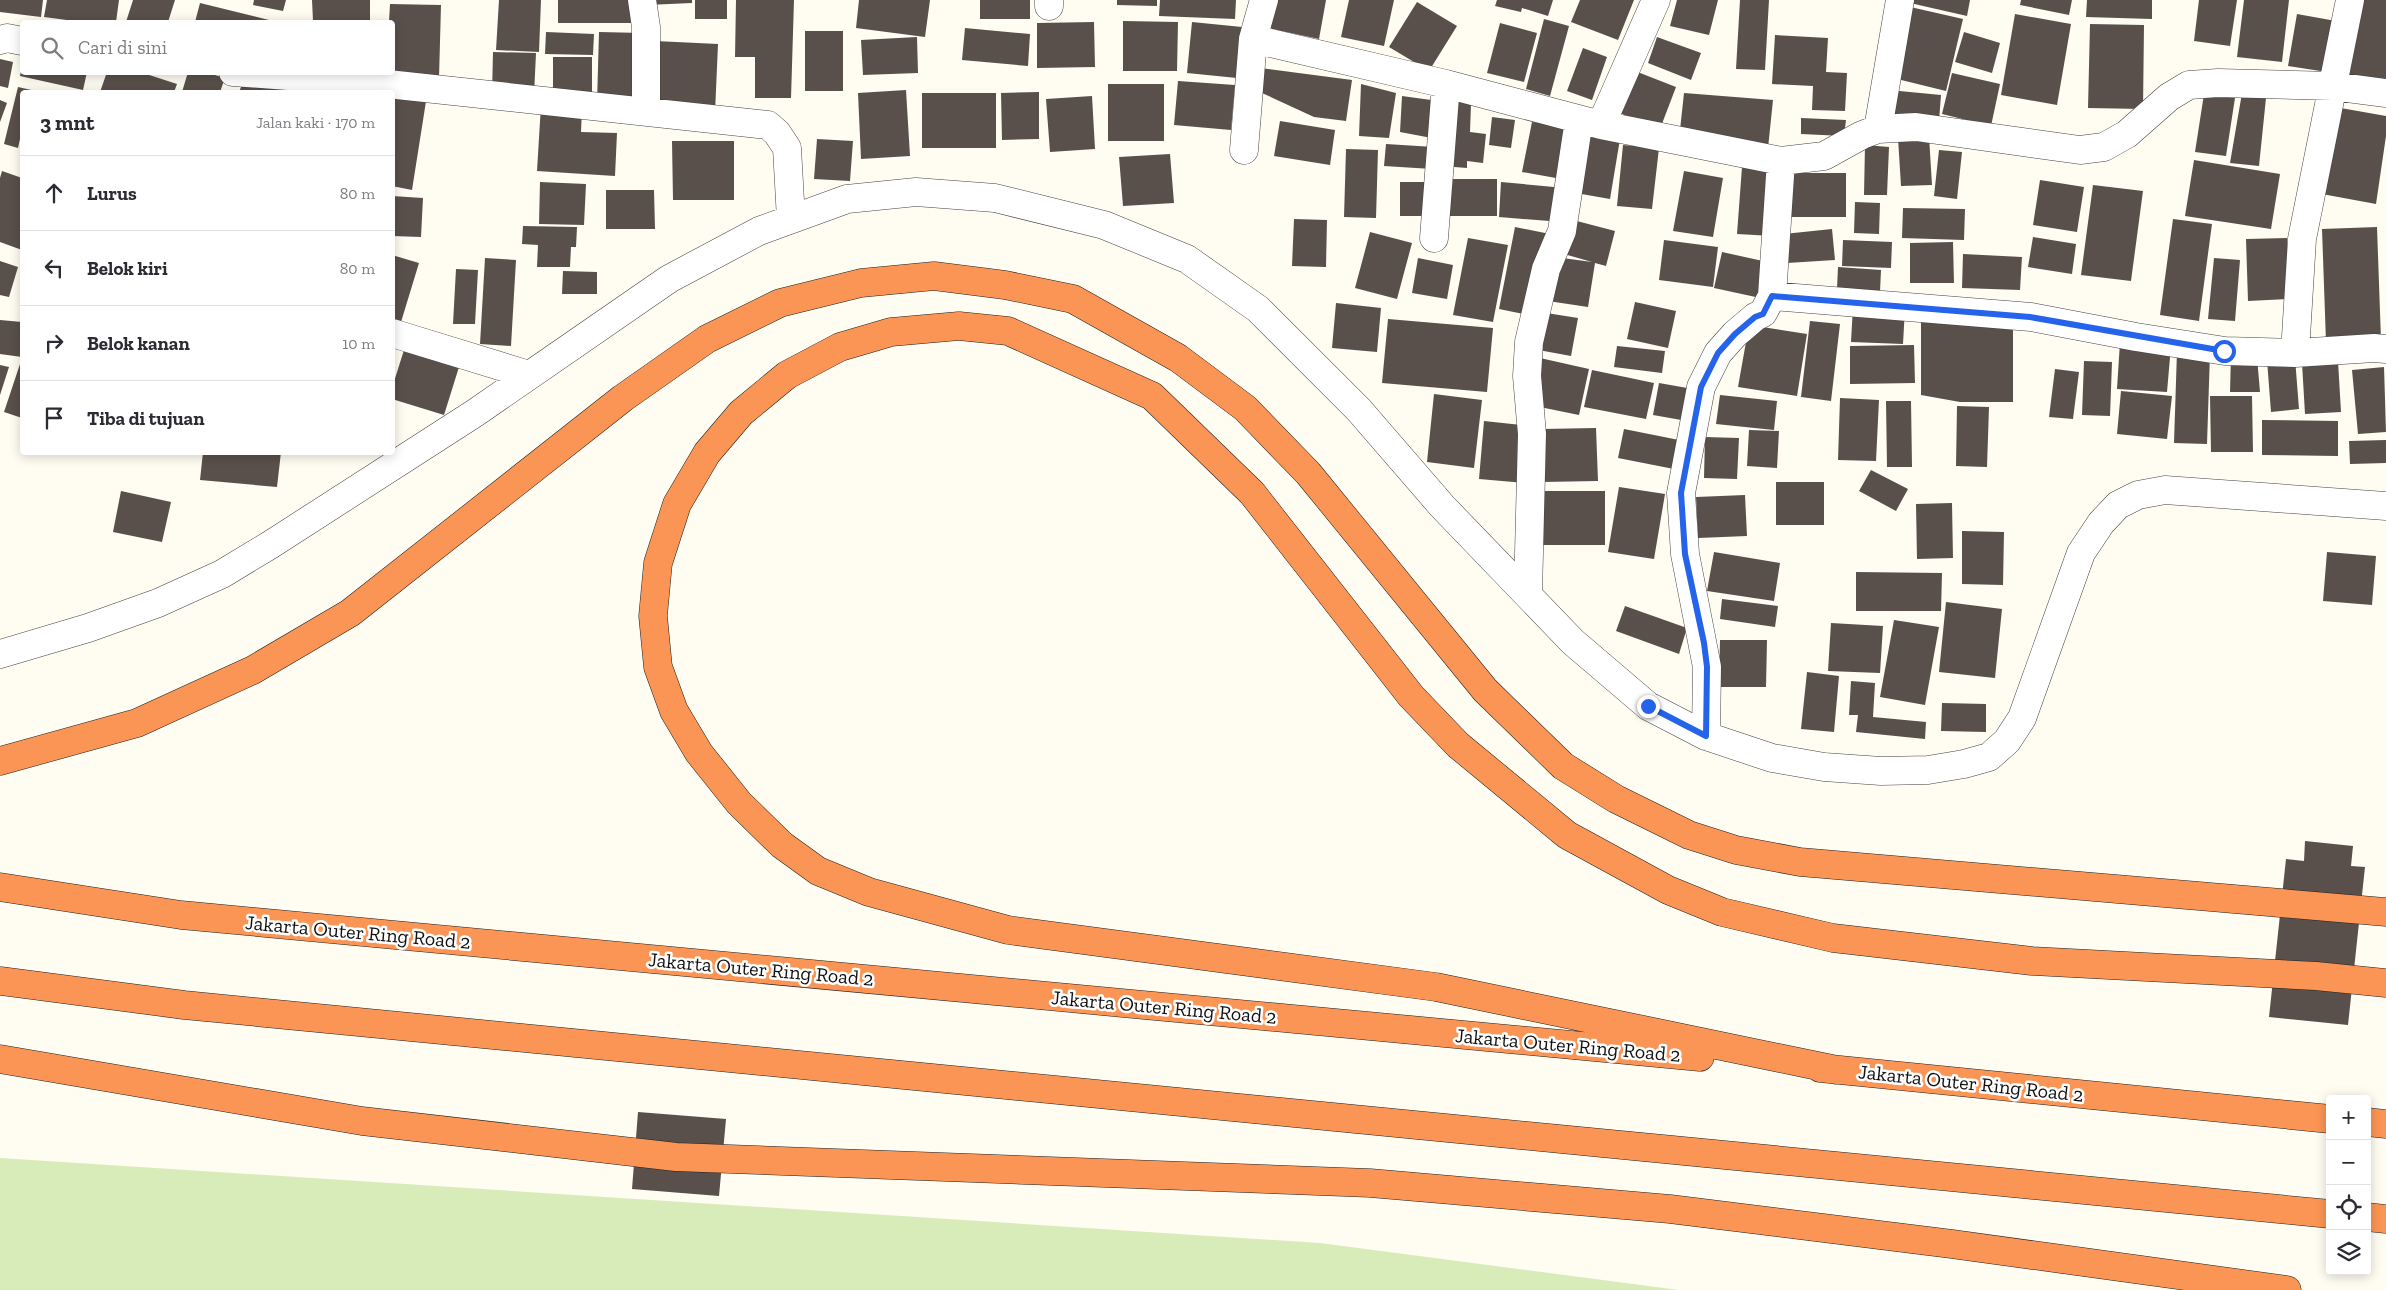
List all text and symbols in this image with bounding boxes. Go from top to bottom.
search box [20,20,395,75]
icon: search [38,34,66,62]
text: Cari di sini [78,36,167,59]
text: 3 mnt [40,110,94,135]
text: Jalan kaki · 170 m [256,113,375,132]
icon: ahead [40,179,68,207]
text: Lurus [87,182,137,205]
text: 80 m [340,184,375,203]
icon: left [40,254,68,282]
text: Belok kiri [87,257,168,280]
text: 80 m [340,259,375,278]
icon: right [40,329,68,357]
text: Belok kanan [87,332,190,355]
text: 10 m [342,334,375,353]
route start [2213,340,2236,363]
icon: arrive [40,404,68,432]
text: Tiba di tujuan [87,407,204,430]
route end [1637,695,1660,718]
street label: Jakarta Outer Ring Road 2 [244,910,472,954]
street label: Jakarta Outer Ring Road 2 [647,947,875,991]
street label: Jakarta Outer Ring Road 2 [1050,985,1278,1029]
street label: Jakarta Outer Ring Road 2 [1454,1023,1682,1067]
street label: Jakarta Outer Ring Road 2 [1857,1059,2085,1107]
map controls [2326,1095,2371,1275]
button: + [2326,1095,2371,1140]
button: − [2326,1140,2371,1185]
button: locate [2326,1185,2371,1230]
button: layers [2326,1230,2371,1275]

